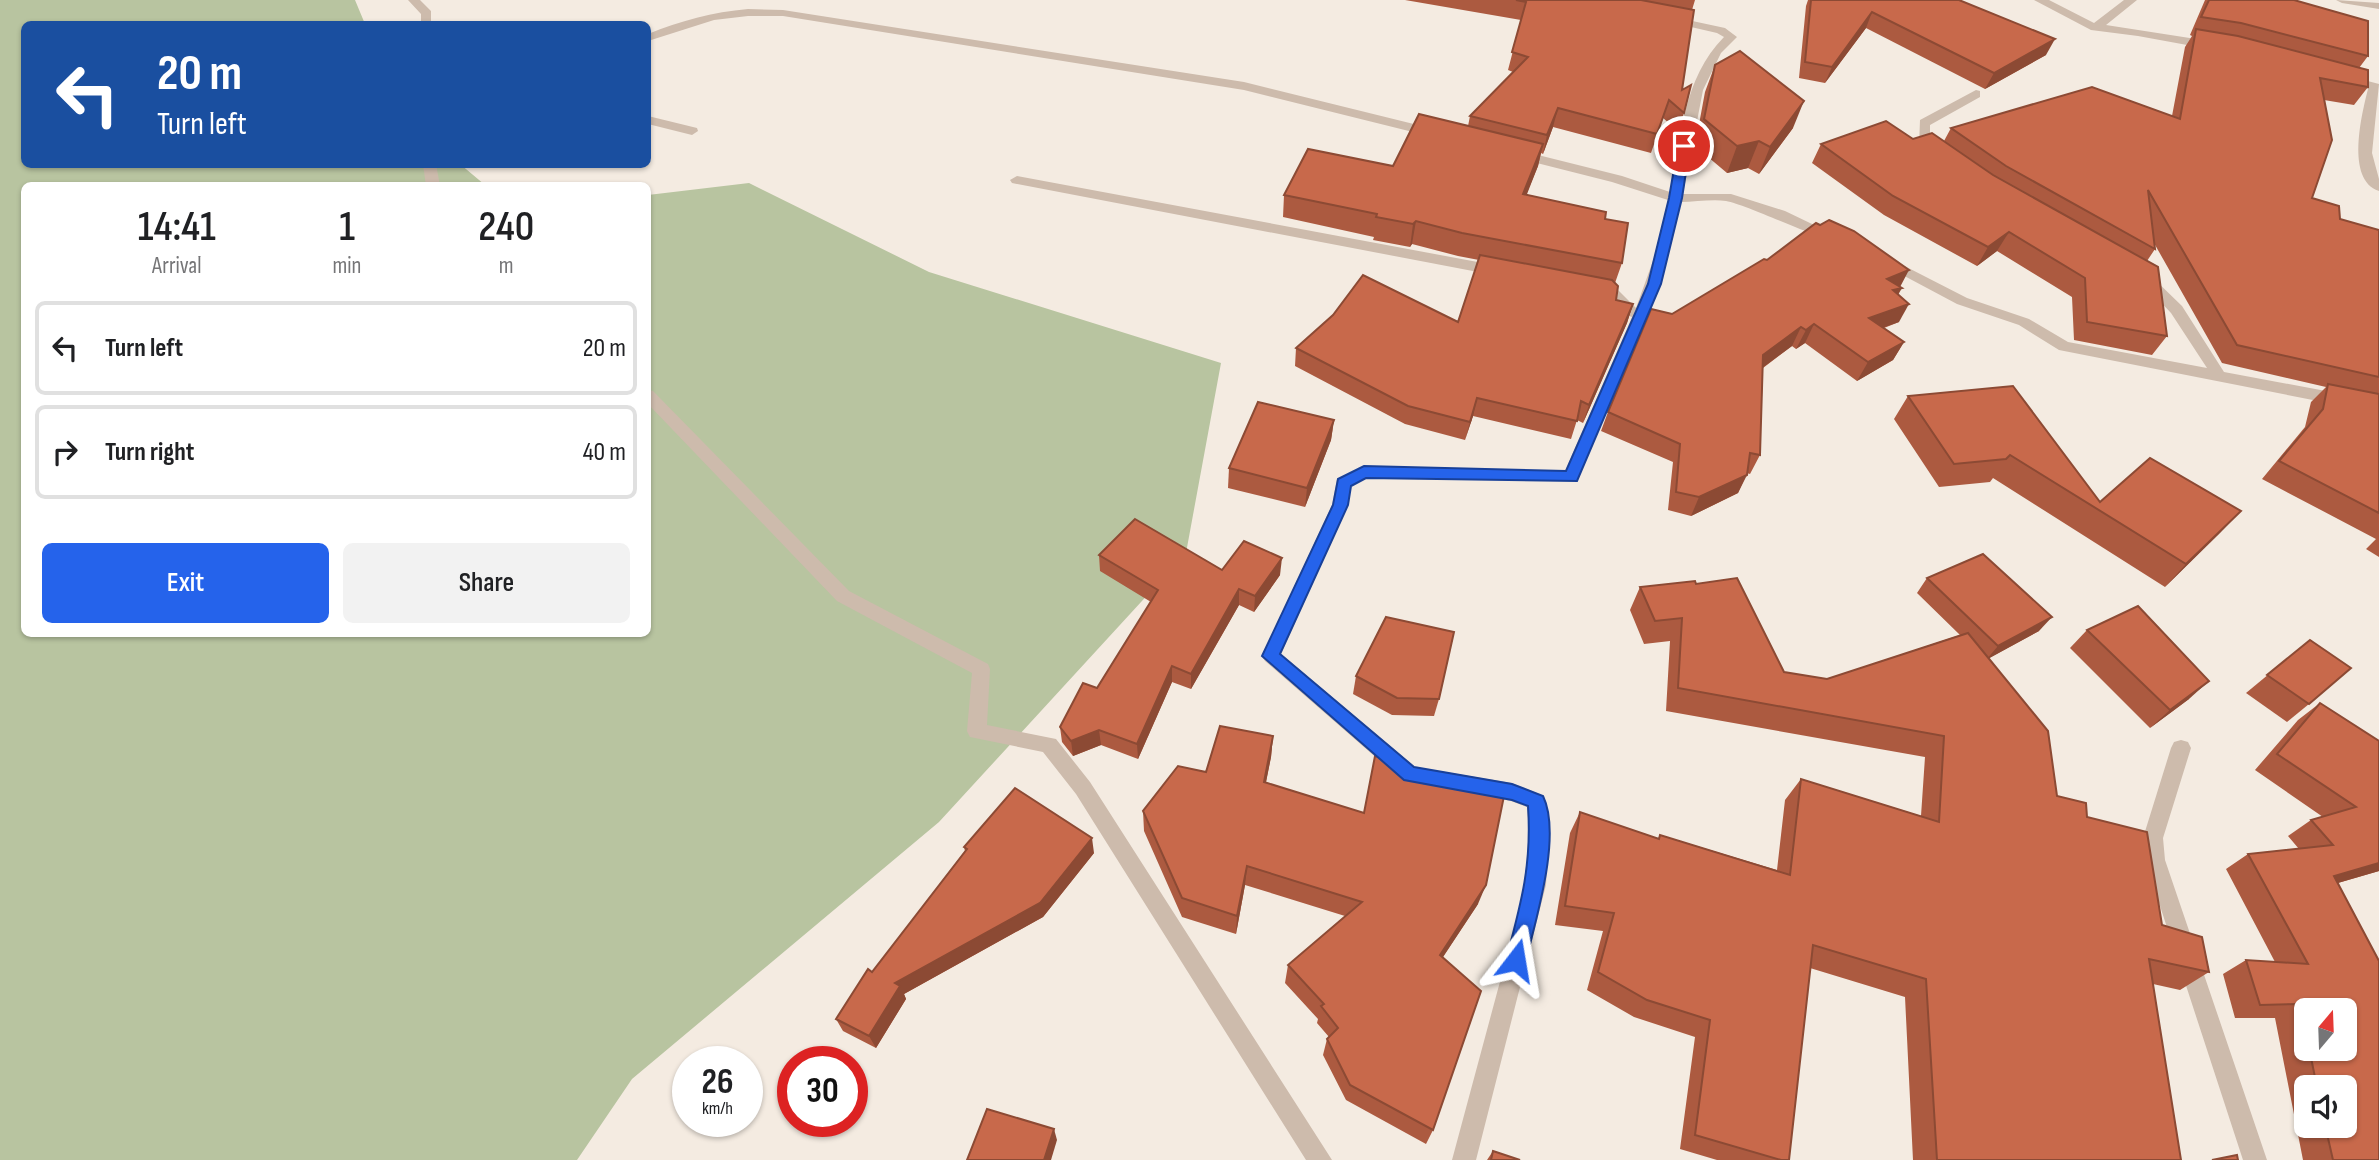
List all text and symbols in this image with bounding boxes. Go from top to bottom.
text: 20 m [157,45,242,104]
icon: left [42,49,133,140]
text: Turn left [157,105,247,144]
pin [1654,116,1714,176]
icon: arrive [1665,127,1703,165]
text: 14:41 [138,202,216,253]
text: 1 [339,202,355,253]
text: 240 [478,202,534,253]
text: Arrival [152,252,202,280]
text: min [333,252,361,280]
text: m [499,252,514,280]
icon: left [46,329,84,367]
text: Turn left [105,333,183,364]
text: 20 m [583,333,626,364]
icon: right [46,433,84,471]
text: Turn right [105,437,194,468]
text: 40 m [583,437,626,468]
button: Exit [42,543,329,623]
button: Share [343,543,630,623]
position arrow [1479,923,1553,997]
north arrow [2294,998,2357,1060]
map controls [2294,998,2357,1138]
speed limit sign: 30 [777,1046,868,1137]
text: 26 [702,1061,733,1104]
button: sound [2294,1075,2357,1138]
text: km/h [702,1098,733,1119]

